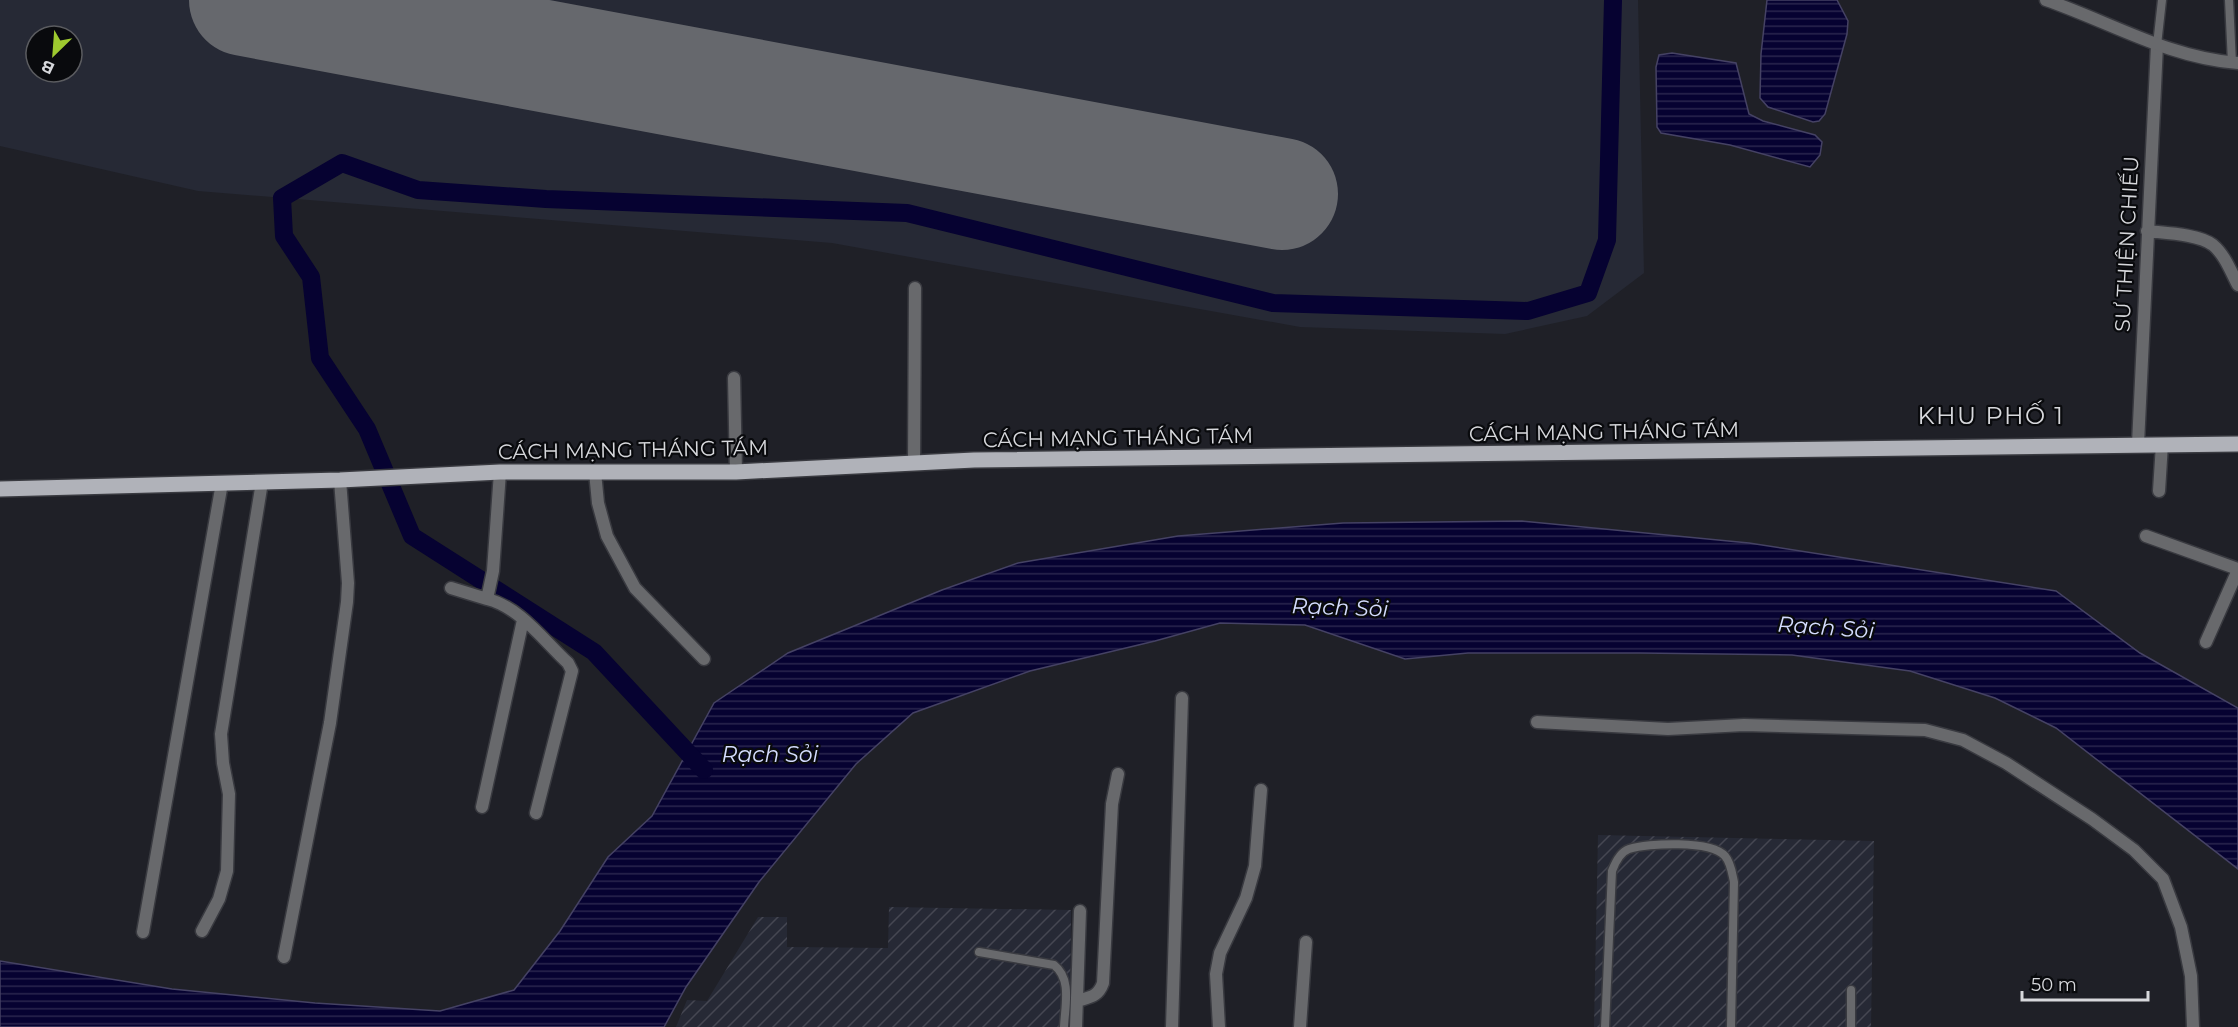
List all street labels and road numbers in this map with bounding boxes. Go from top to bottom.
street label: SƯ THIỆN CHIẾU [2109,155,2144,333]
street label: CÁCH MẠNG THÁNG TÁM [1469,417,1739,446]
street label: CÁCH MẠNG THÁNG TÁM [983,423,1253,452]
street label: CÁCH MẠNG THÁNG TÁM [498,435,768,464]

